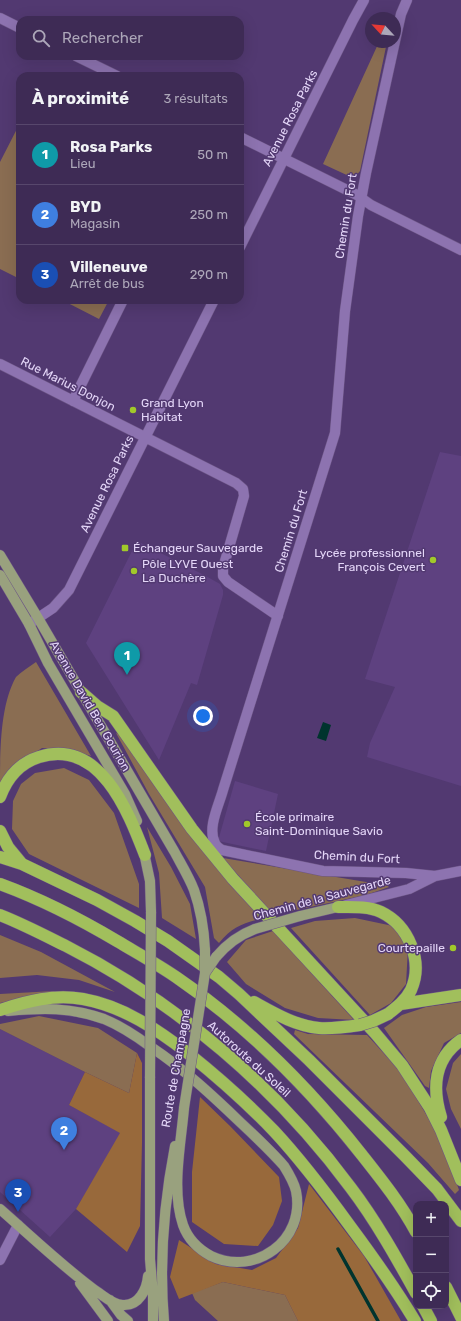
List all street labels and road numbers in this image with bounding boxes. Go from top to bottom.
street label: Avenue Rosa Parks [260,67,320,169]
street label: Chemin du Fort [332,172,360,260]
street label: Rue Marius Donjon [18,354,118,414]
street label: Avenue Rosa Parks [77,433,137,535]
street label: Chemin du Fort [272,487,310,574]
street label: Avenue David Ben Gourion [47,638,133,774]
street label: Chemin du Fort [314,848,401,866]
street label: Chemin de la Sauvegarde [252,873,392,923]
street label: Route de Champagne [159,1007,193,1129]
street label: Autoroute du Soleil [205,1018,293,1100]

